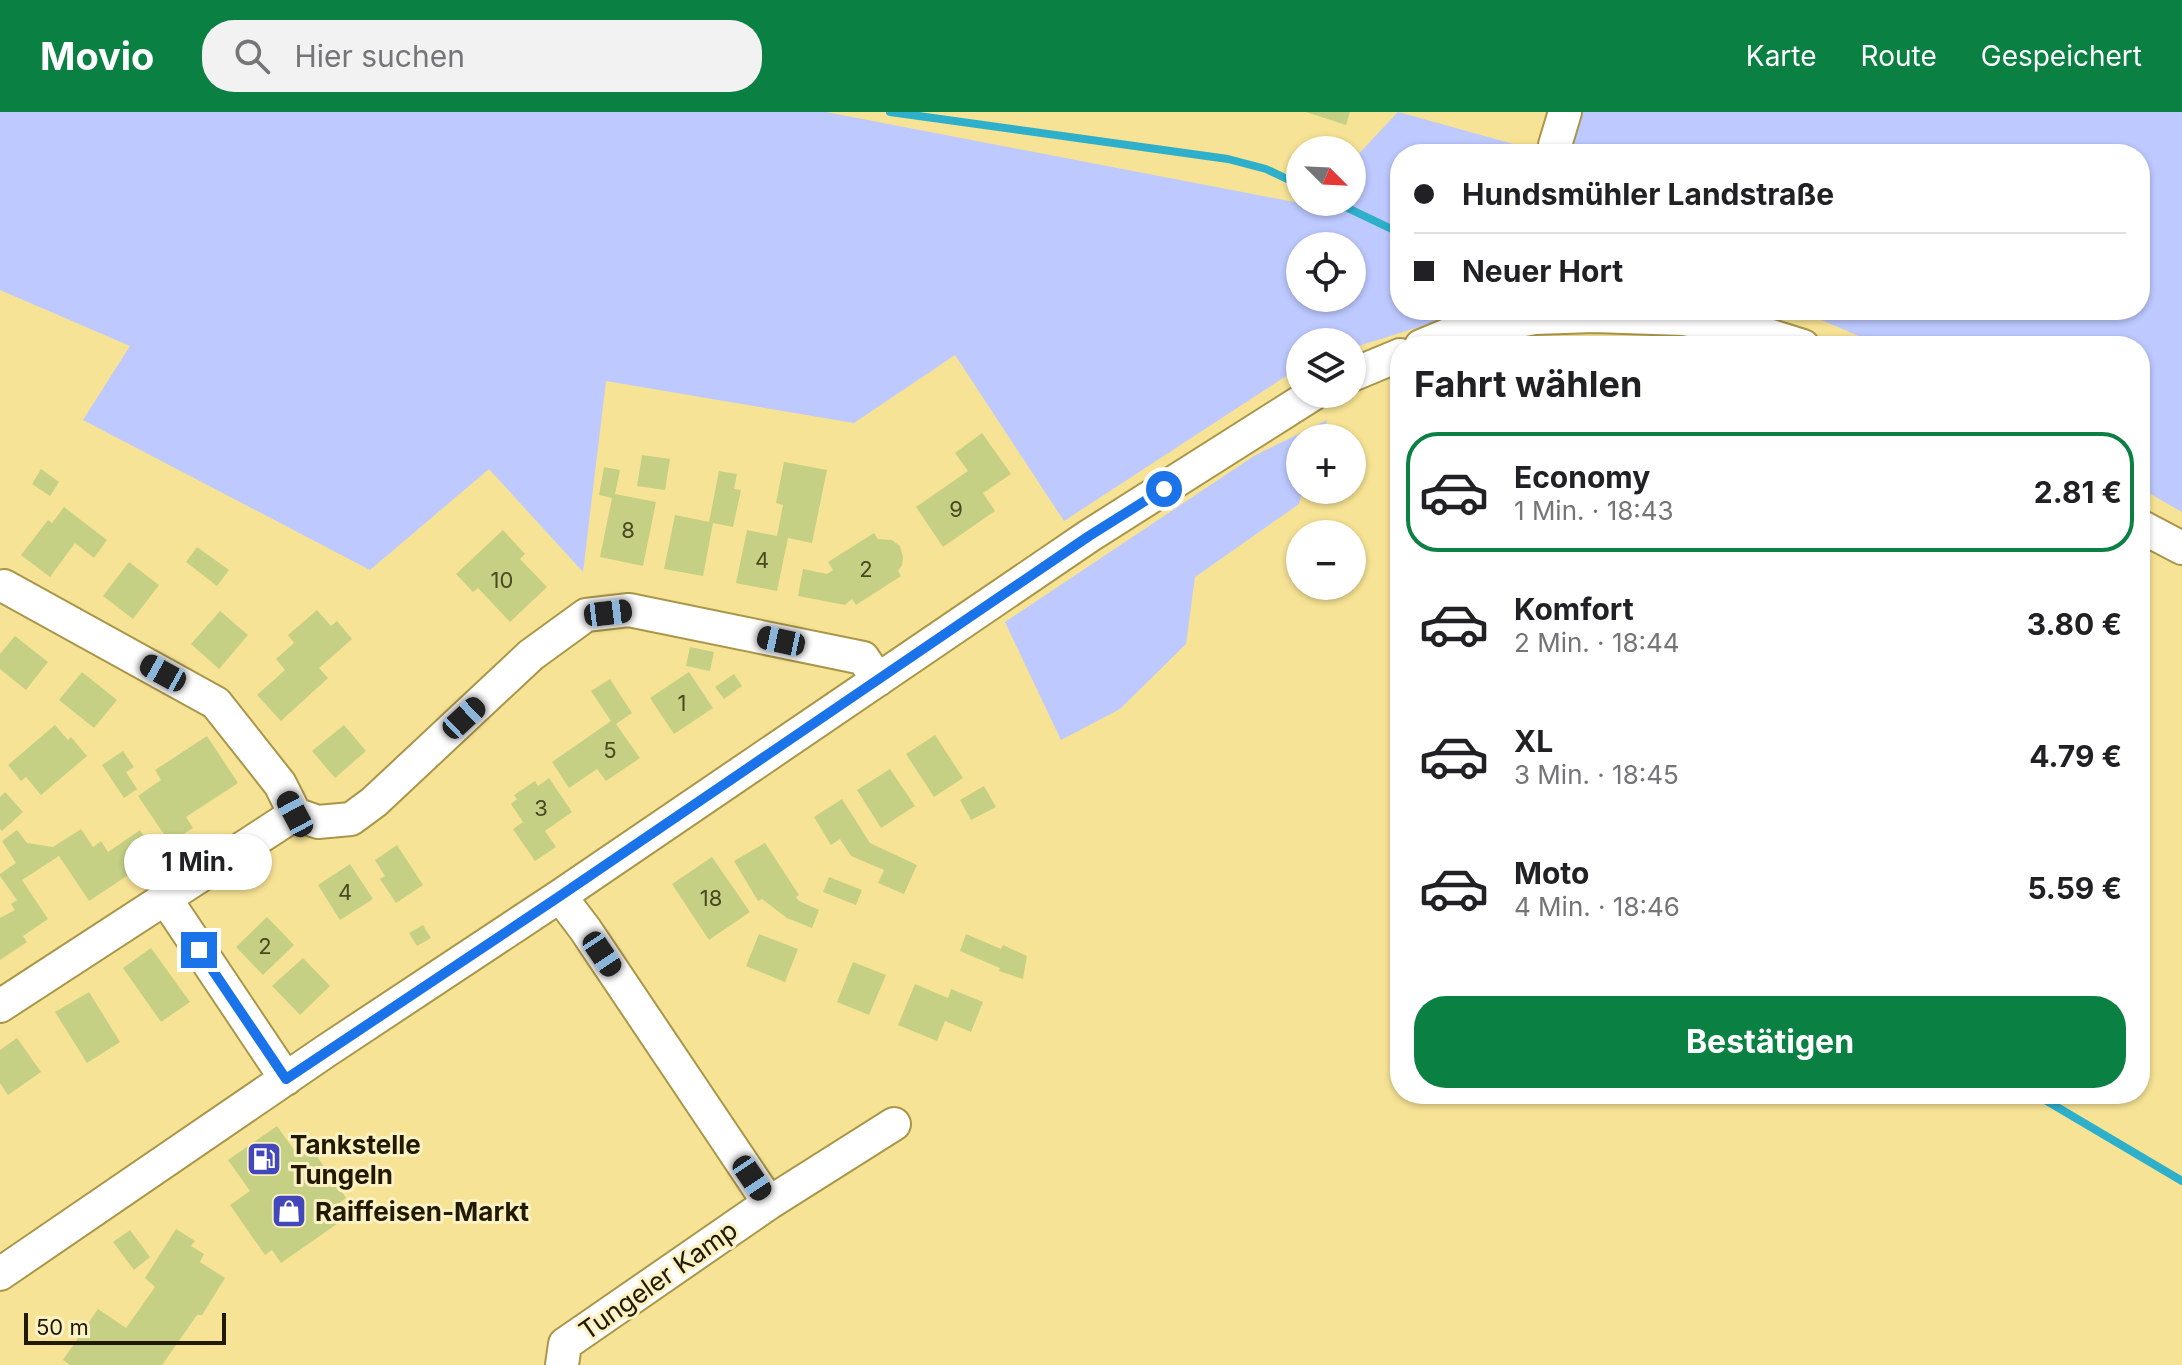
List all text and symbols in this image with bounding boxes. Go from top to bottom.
search box [202,20,762,92]
text: Movio [40,33,154,79]
icon: search [230,34,274,78]
text: Hier suchen [294,38,465,74]
text: Karte [1746,39,1817,73]
text: Route [1861,39,1937,73]
text: Gespeichert [1981,39,2142,73]
north arrow [1286,136,1366,216]
map controls [1286,136,1366,600]
text: Hundsmühler Landstraße [1462,176,1834,212]
button: locate [1286,232,1366,312]
text: Neuer Hort [1462,253,1623,289]
button: layers [1286,328,1366,408]
text: Fahrt wählen [1414,362,1642,406]
button: + [1286,424,1366,504]
icon: car [1418,456,1490,528]
text: Economy [1514,459,1650,495]
route start [1146,471,1182,507]
text: 2.81 € [2034,474,2122,510]
text: 1 Min. · 18:43 [1514,495,1674,526]
house number: 9 [949,496,963,522]
house number: 8 [621,517,635,543]
button: − [1286,520,1366,600]
house number: 4 [755,547,769,573]
house number: 2 [859,556,873,582]
house number: 10 [491,567,513,593]
icon: car [1418,588,1490,660]
text: Komfort [1514,591,1634,627]
car [583,598,633,628]
text: 3.80 € [2027,606,2122,642]
car [755,624,807,658]
text: 2 Min. · 18:44 [1514,627,1680,658]
car [136,651,190,695]
house number: 1 [678,690,686,716]
car [438,693,490,743]
icon: car [1418,720,1490,792]
text: XL [1514,723,1553,759]
house number: 5 [603,737,617,763]
text: 4.79 € [2029,738,2122,774]
text: 3 Min. · 18:45 [1514,759,1679,790]
car [273,787,317,841]
house number: 3 [534,795,548,821]
callout: 1 Min. [125,834,273,890]
text: 1 Min. [161,846,235,877]
icon: car [1418,852,1490,924]
text: Moto [1514,855,1589,891]
text: 5.59 € [2027,870,2122,906]
house number: 4 [338,879,352,905]
house number: 18 [700,885,722,911]
text: 4 Min. · 18:46 [1514,891,1680,922]
car [579,927,625,981]
route end [181,932,217,968]
house number: 2 [258,933,272,959]
button: Bestätigen [1414,996,2126,1088]
place label: Tankstelle Tungeln [290,1129,421,1190]
fuel station icon: Tankstelle Tungeln [245,1140,283,1178]
car [729,1151,775,1205]
shop icon: Raiffeisen-Markt [270,1192,308,1230]
place label: Raiffeisen-Markt [315,1196,529,1227]
street label: Tungeler Kamp [573,1214,743,1346]
scale bar [24,1309,226,1345]
text: 50 m [36,1314,89,1340]

